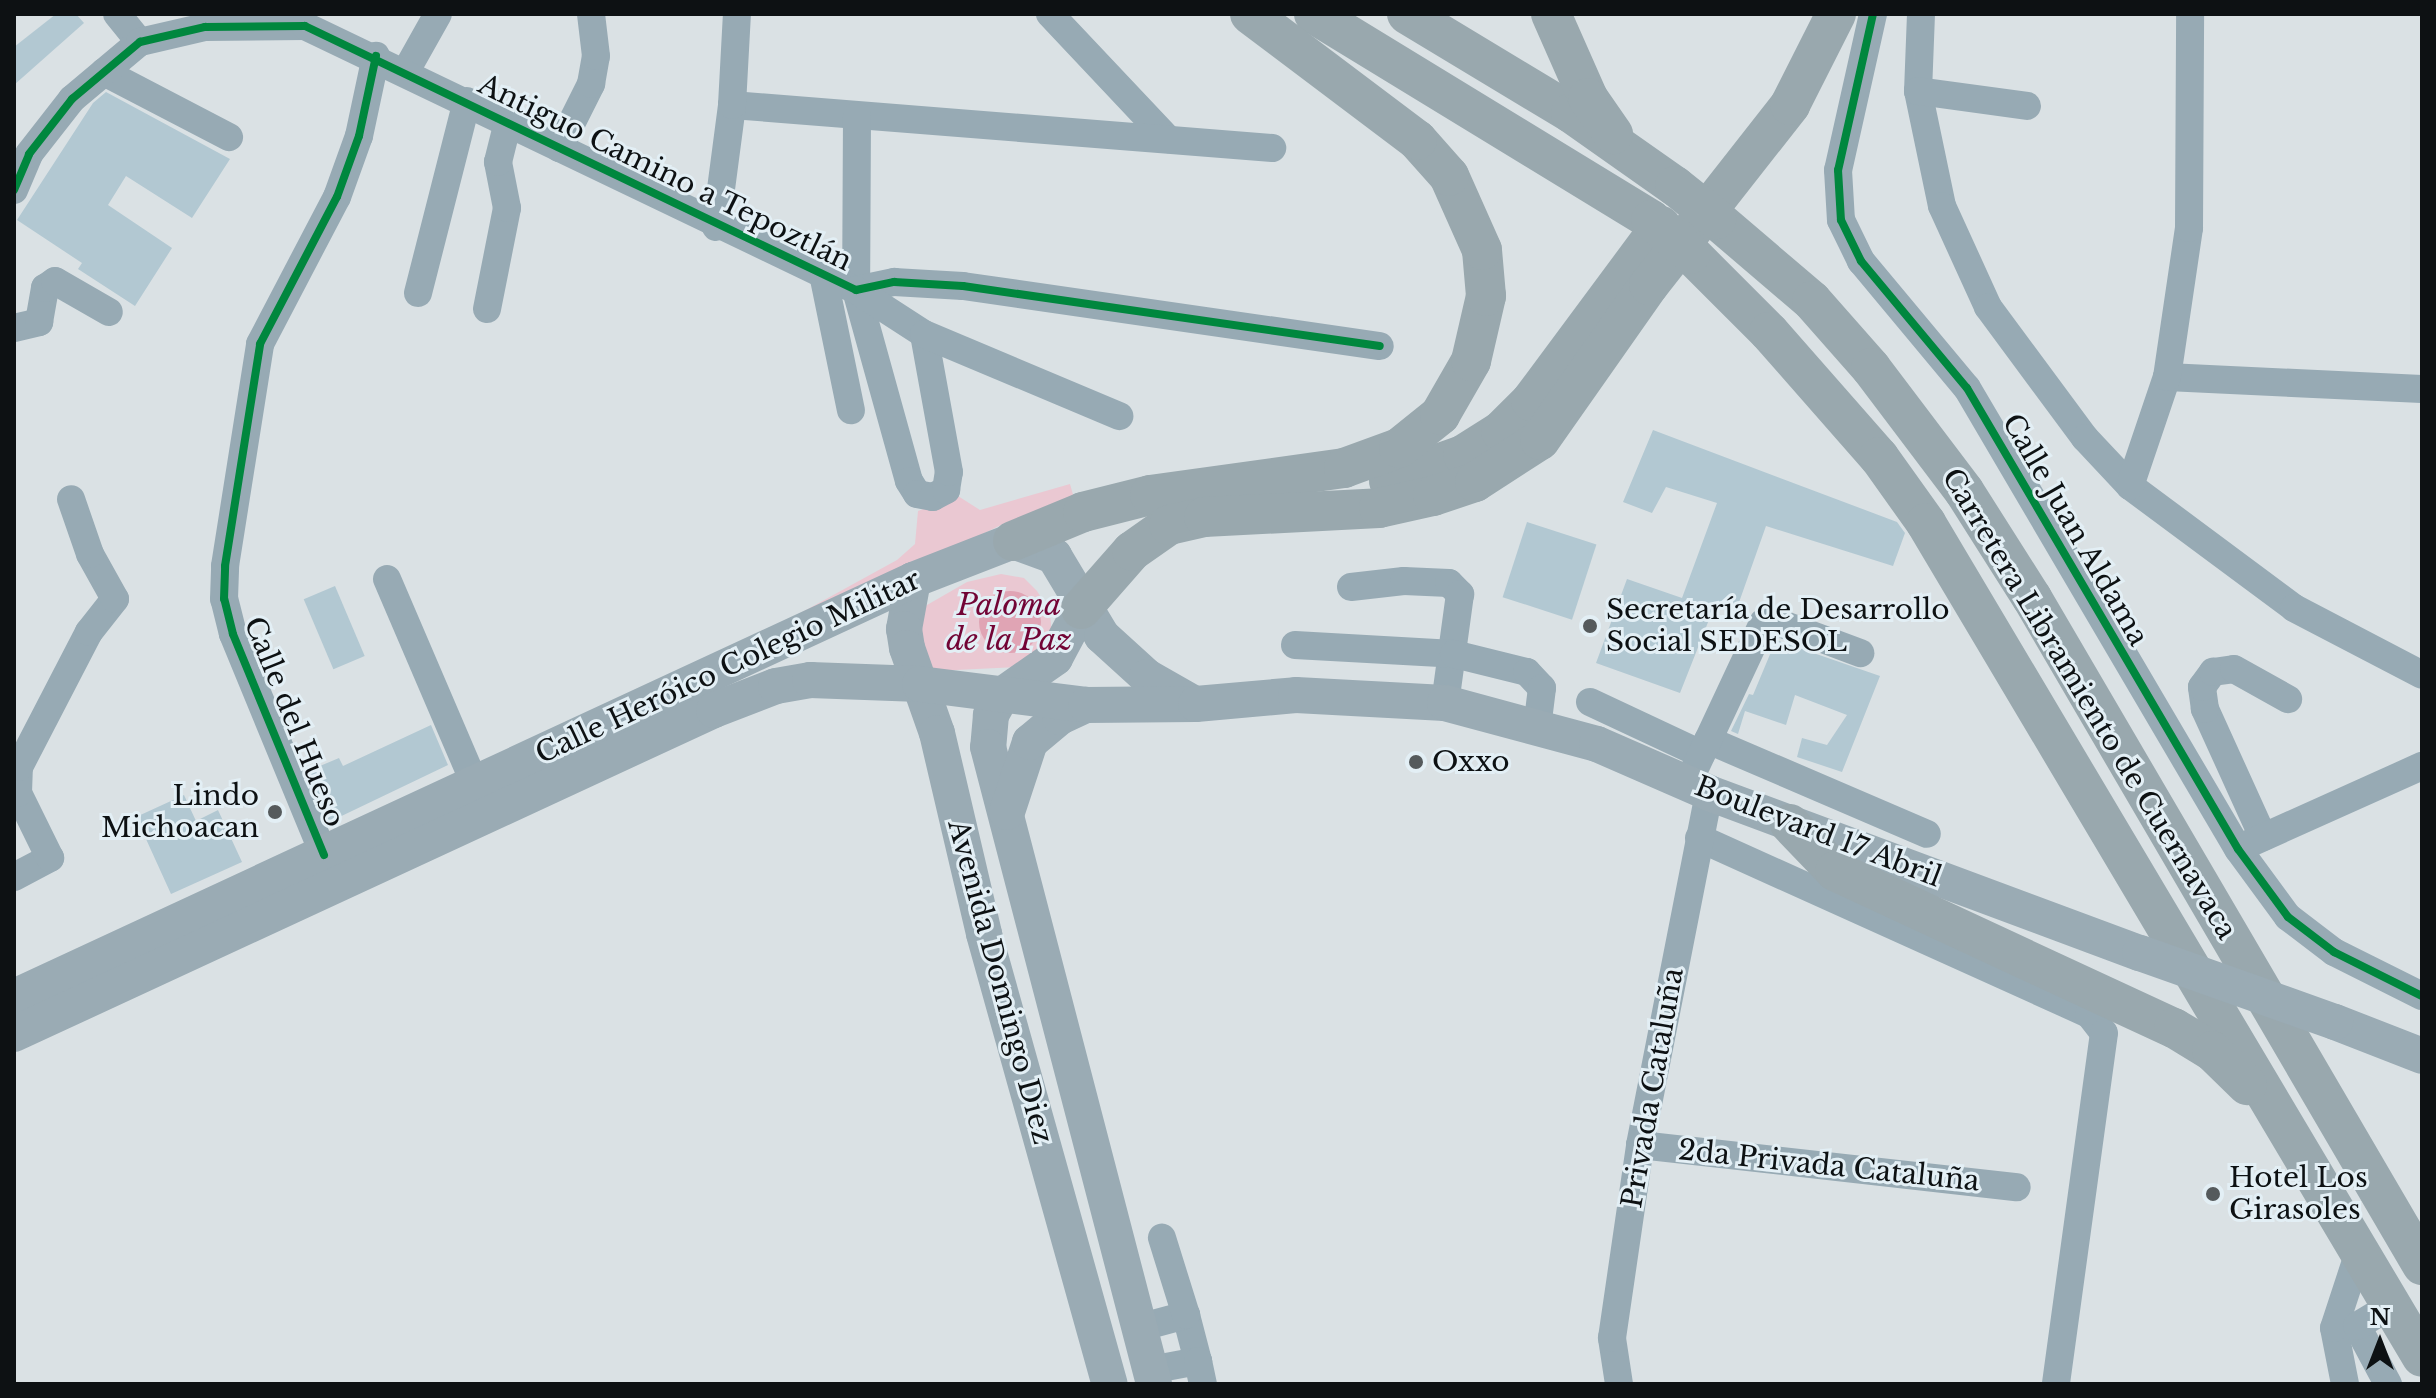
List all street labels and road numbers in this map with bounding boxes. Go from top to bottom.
street label: Antiguo Camino a Tepoztlán [472,67,858,279]
street label: Calle Juan Aldama [1995,408,2155,652]
street label: Carretera Libramiento de Cuernavaca [1935,462,2243,946]
street label: Calle Heróico Colegio Militar [530,563,926,771]
street label: Calle del Hueso [237,612,351,832]
street label: Boulevard 17 Abril [1690,769,1946,895]
street label: Avenida Domingo Diez [940,816,1060,1148]
street label: Privada Cataluña [1615,965,1691,1211]
street label: 2da Privada Cataluña [1676,1133,1982,1199]

